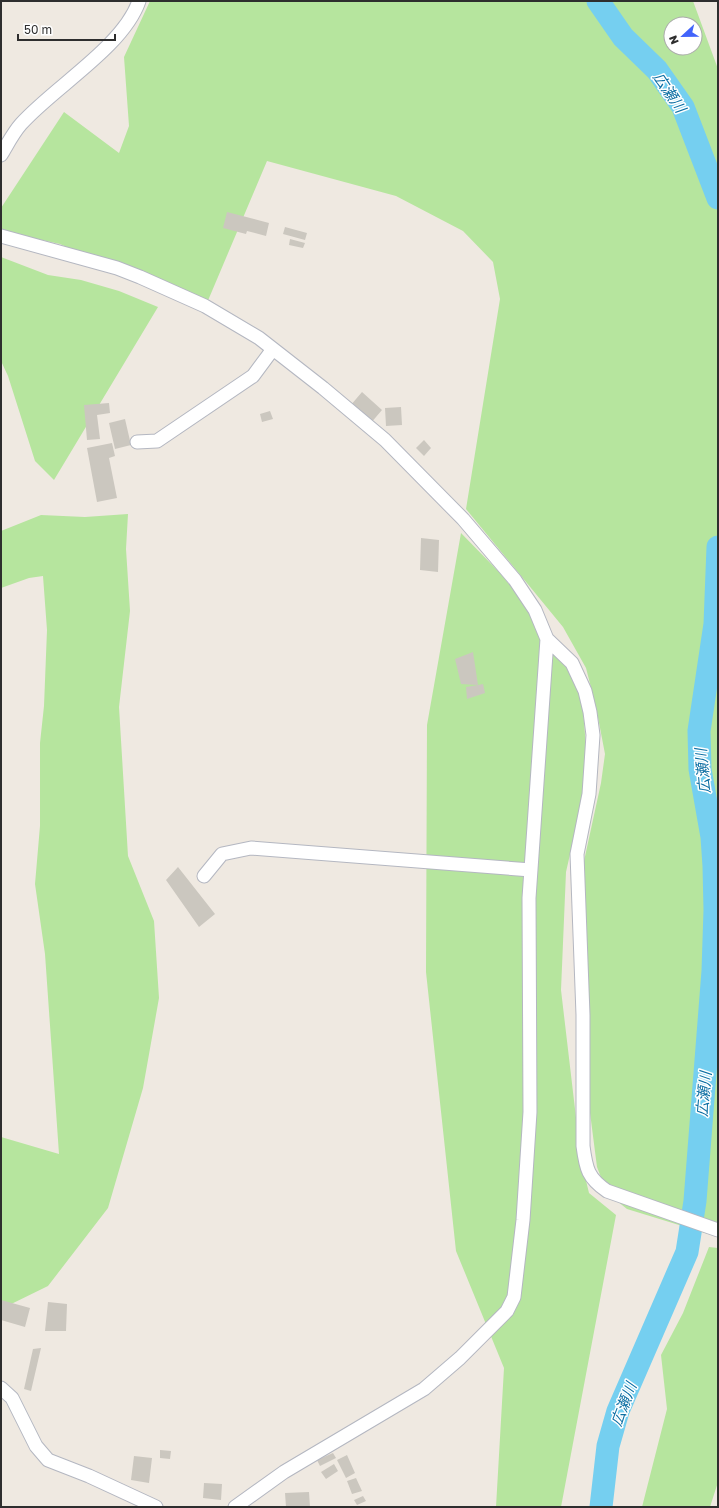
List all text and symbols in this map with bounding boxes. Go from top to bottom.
scale bar [18,16,115,42]
north arrow [663,16,703,56]
text: 50 m [24,22,52,37]
text: N [666,34,681,46]
water label: 広瀬川 [650,68,691,117]
water label: 広瀬川 [691,746,713,794]
water label: 広瀬川 [692,1069,714,1117]
water label: 広瀬川 [607,1378,640,1428]

